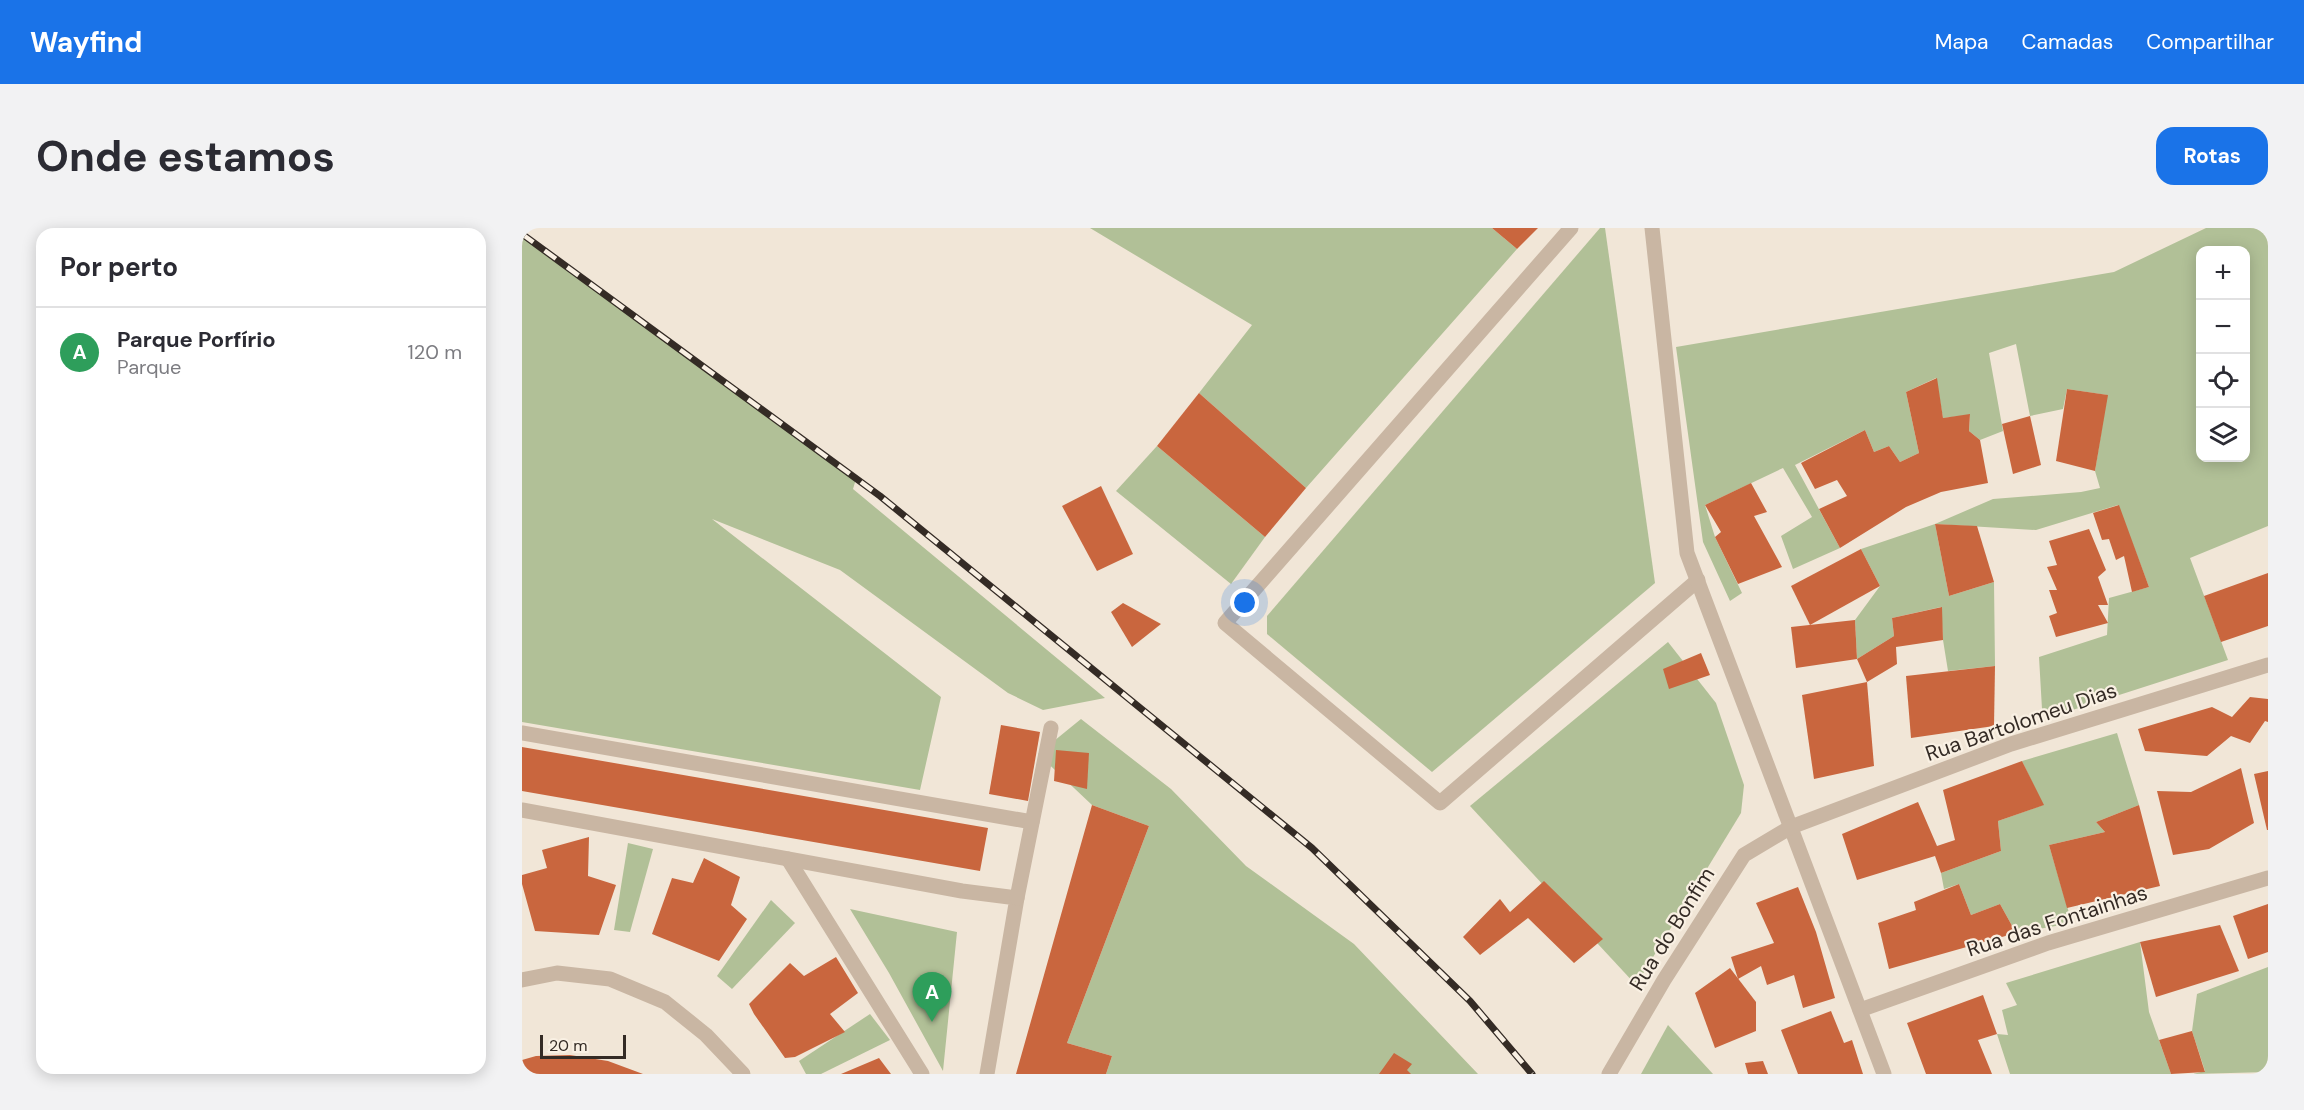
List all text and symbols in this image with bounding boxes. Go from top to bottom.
text: Wayfind [30,24,142,61]
text: Mapa [1935,28,1988,56]
text: Camadas [2021,28,2113,56]
text: Compartilhar [2146,28,2274,56]
button: Rotas [2156,127,2268,185]
text: Onde estamos [36,129,335,184]
map controls [2196,246,2250,462]
button: + [2196,246,2250,300]
text: Por perto [60,250,178,284]
button: − [2196,300,2250,354]
text: Parque Porfírio [117,325,276,354]
text: A [72,339,87,365]
text: 120 m [408,339,462,365]
text: Parque [117,354,181,380]
button: locate [2196,354,2250,408]
button: layers [2196,408,2250,462]
your location [1230,588,1259,617]
street label: Rua Bartolomeu Dias [1922,676,2120,768]
street label: Rua do Bonfim [1623,862,1721,996]
street label: Rua das Fontainhas [1963,879,2151,963]
pin: A [912,972,952,1022]
scale bar [540,1032,626,1060]
text: 20 m [549,1035,588,1056]

